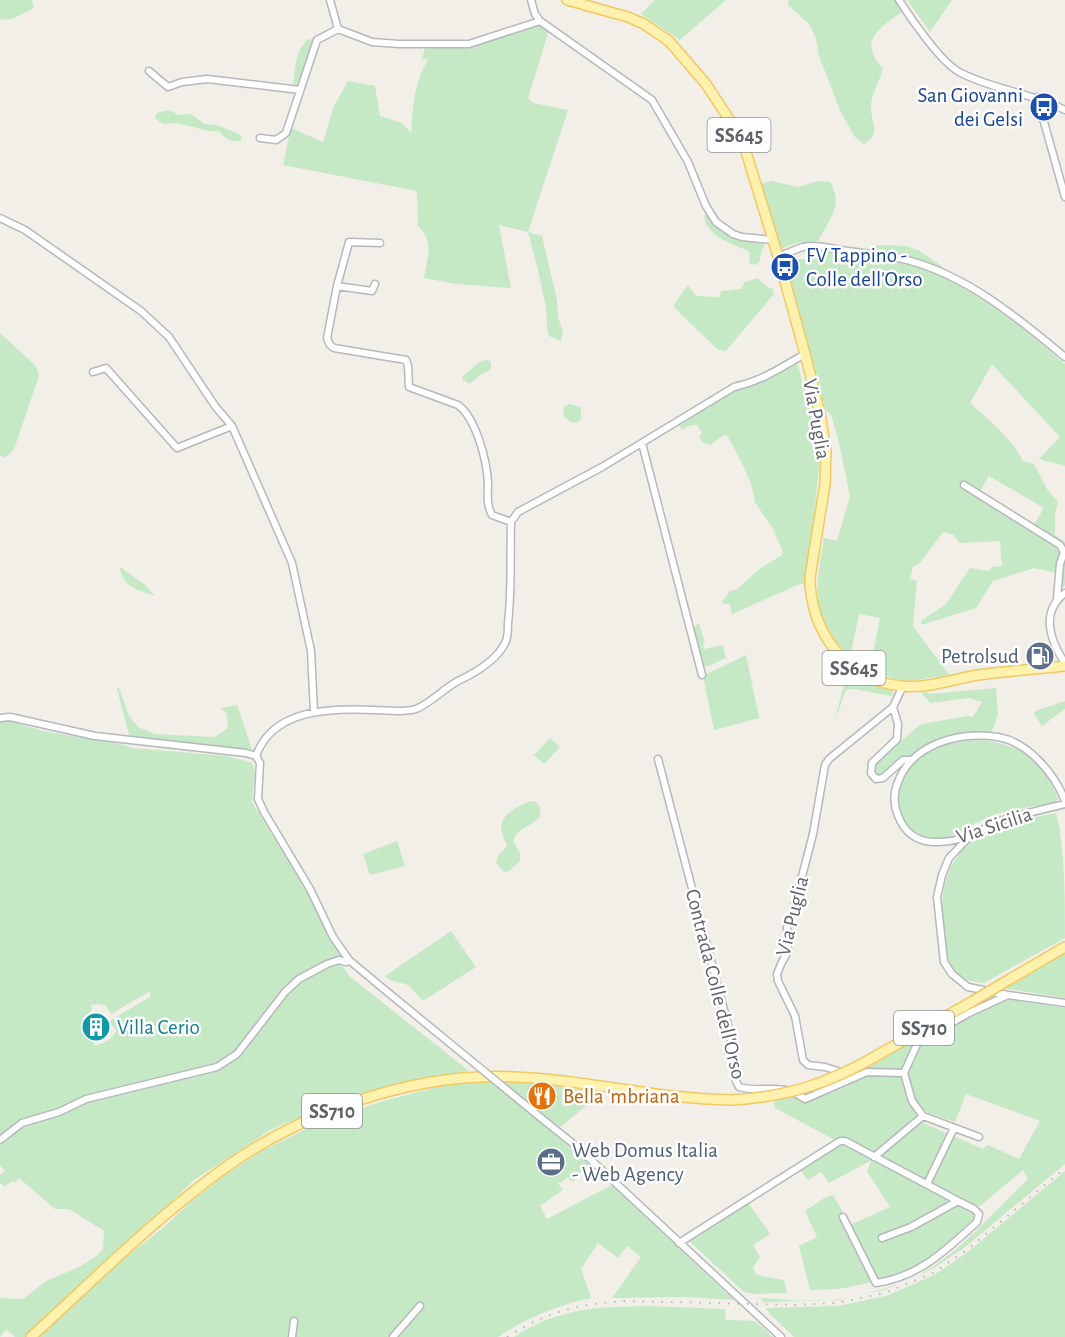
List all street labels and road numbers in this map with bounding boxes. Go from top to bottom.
road number: SS645 [708,118,771,152]
street label: Via Puglia [799,377,834,461]
road number: SS645 [822,651,886,685]
street label: Via Sicilia [954,803,1035,848]
street label: Via Puglia [772,874,813,958]
street label: Contrada Colle dell'Orso [682,887,749,1081]
road number: SS710 [894,1011,954,1045]
road number: SS710 [302,1094,362,1128]

